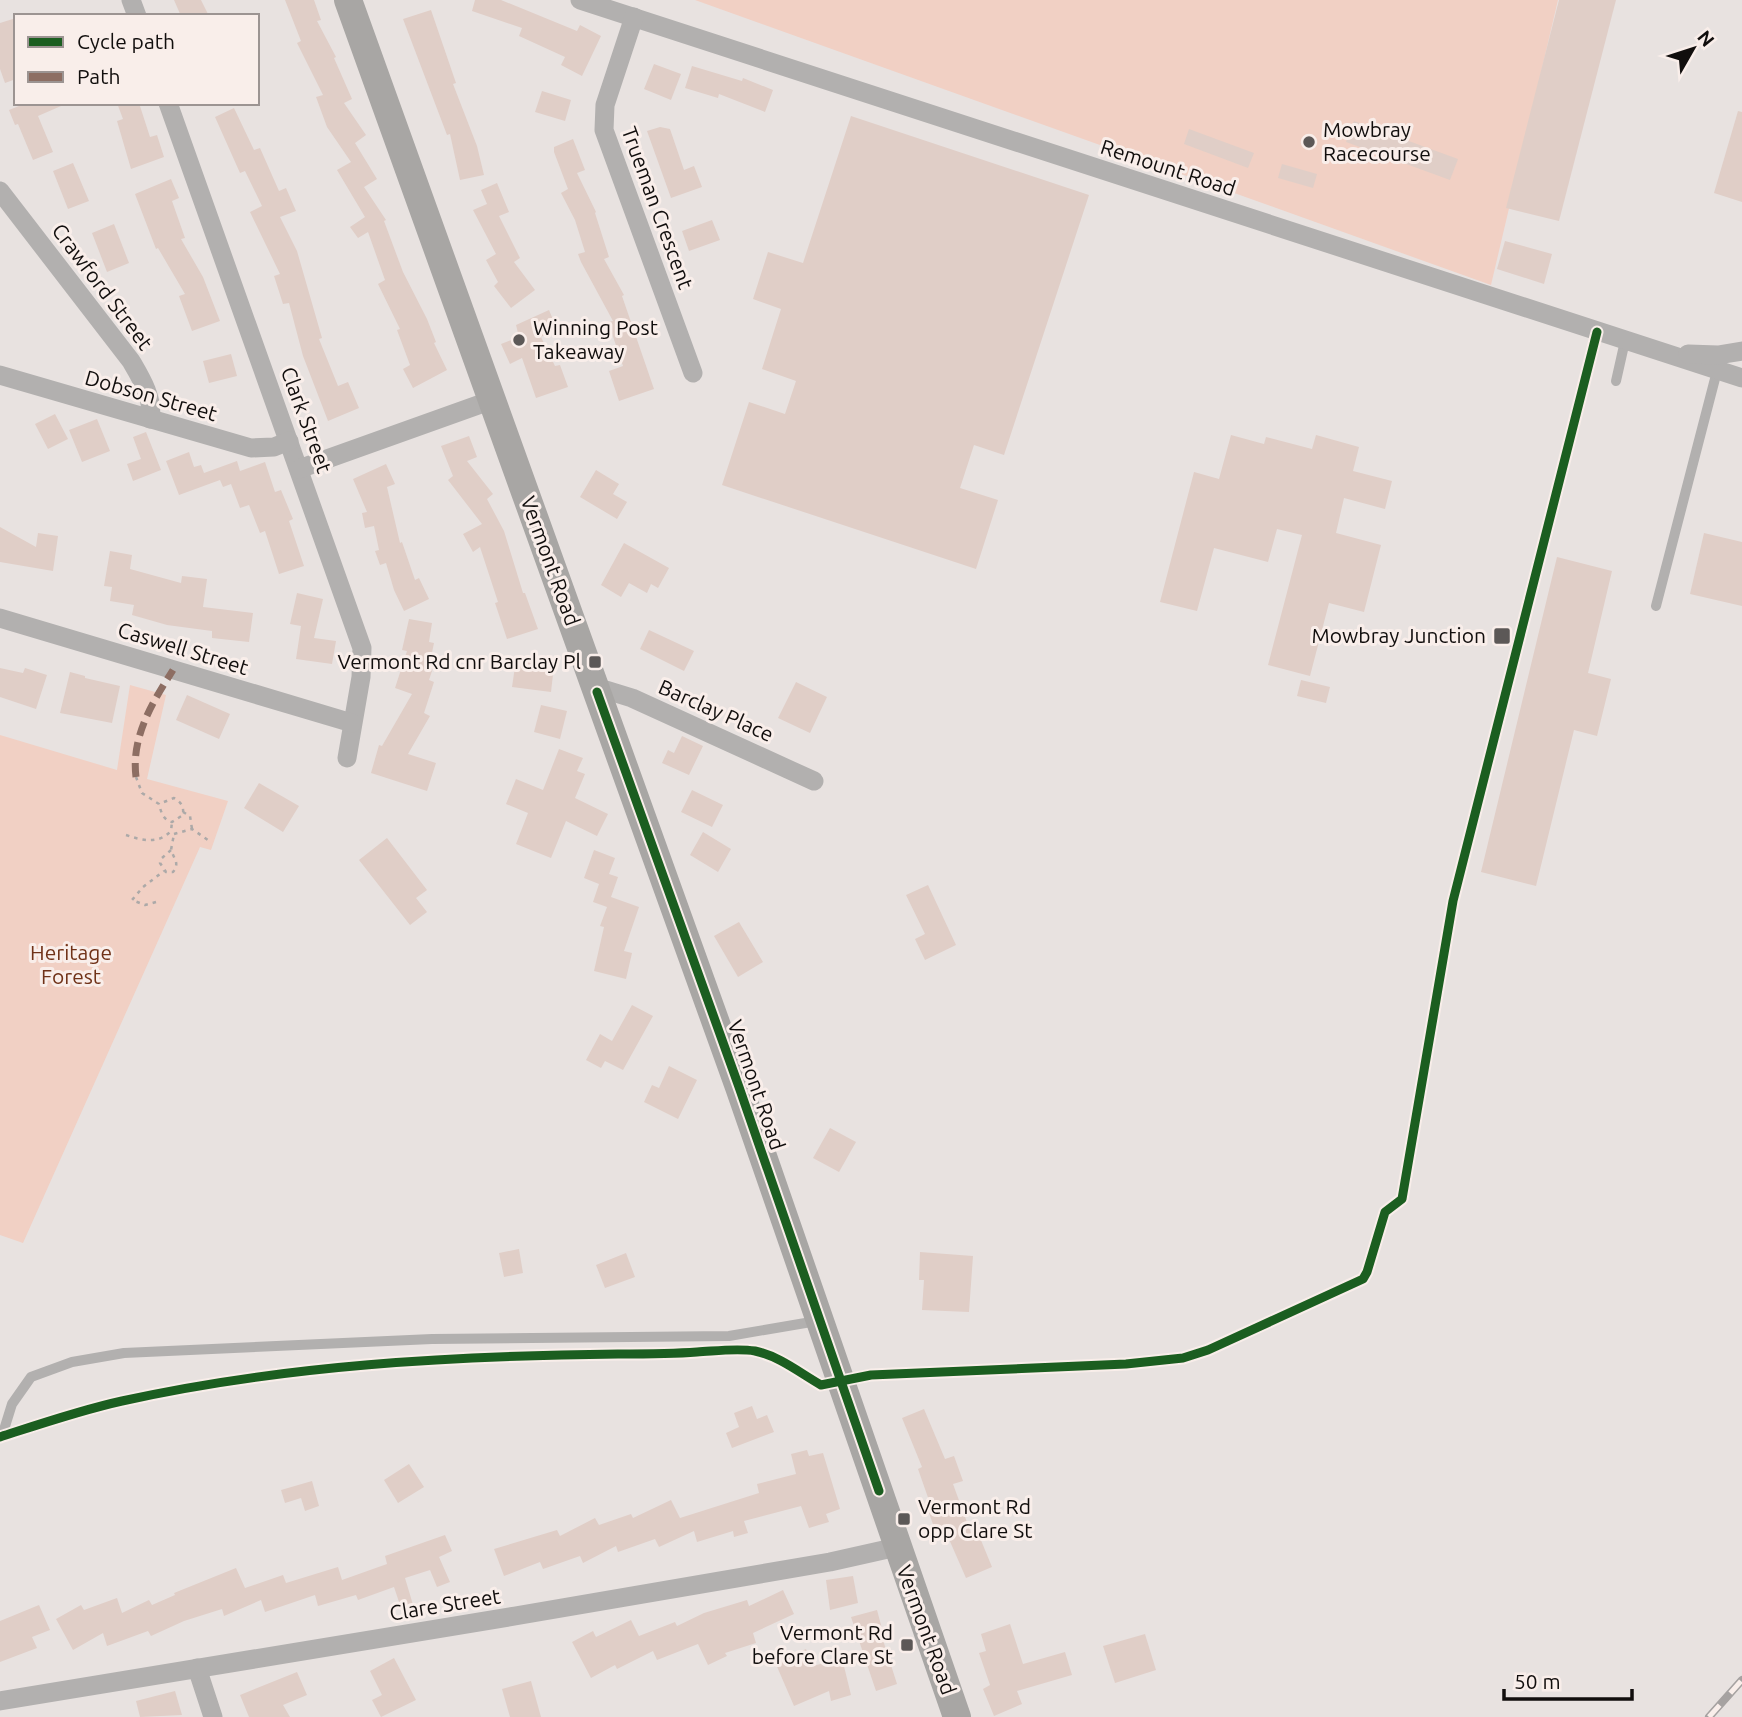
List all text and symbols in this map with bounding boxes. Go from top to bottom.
legend [14,14,259,105]
north arrow [1658,14,1728,84]
text: N [1693,26,1719,51]
text: Cycle path [77,29,175,53]
text: Path [77,64,120,88]
place label: Mowbray Racecourse [1323,117,1431,165]
street label: Trueman Crescent [617,123,699,292]
street label: Remount Road [1098,134,1239,200]
marker: Mowbray Racecourse [1301,134,1317,150]
street label: Crawford Street [48,219,158,354]
place label: Winning Post Takeaway [533,315,658,363]
marker: Winning Post Takeaway [511,332,527,348]
street label: Clark Street [277,363,337,476]
street label: Dobson Street [82,365,220,425]
street label: Vermont Road [516,493,585,629]
street label: Caswell Street [115,617,251,679]
place label: Mowbray Junction [1312,623,1486,647]
marker: Mowbray Junction [1492,626,1512,646]
place label: Vermont Rd cnr Barclay Pl [338,649,581,673]
marker: Vermont Rd cnr Barclay Pl [587,654,603,670]
street label: Barclay Place [655,674,778,746]
park label: Heritage Forest [30,940,112,988]
street label: Vermont Road [723,1016,790,1153]
place label: Vermont Rd opp Clare St [918,1494,1032,1542]
marker: Vermont Rd opp Clare St [896,1511,912,1527]
street label: Vermont Road [892,1562,961,1698]
street label: Clare Street [388,1583,502,1625]
place label: Vermont Rd before Clare St [752,1620,893,1668]
marker: Vermont Rd before Clare St [899,1637,915,1653]
scale bar [1504,1658,1632,1702]
text: 50 m [1514,1669,1561,1693]

